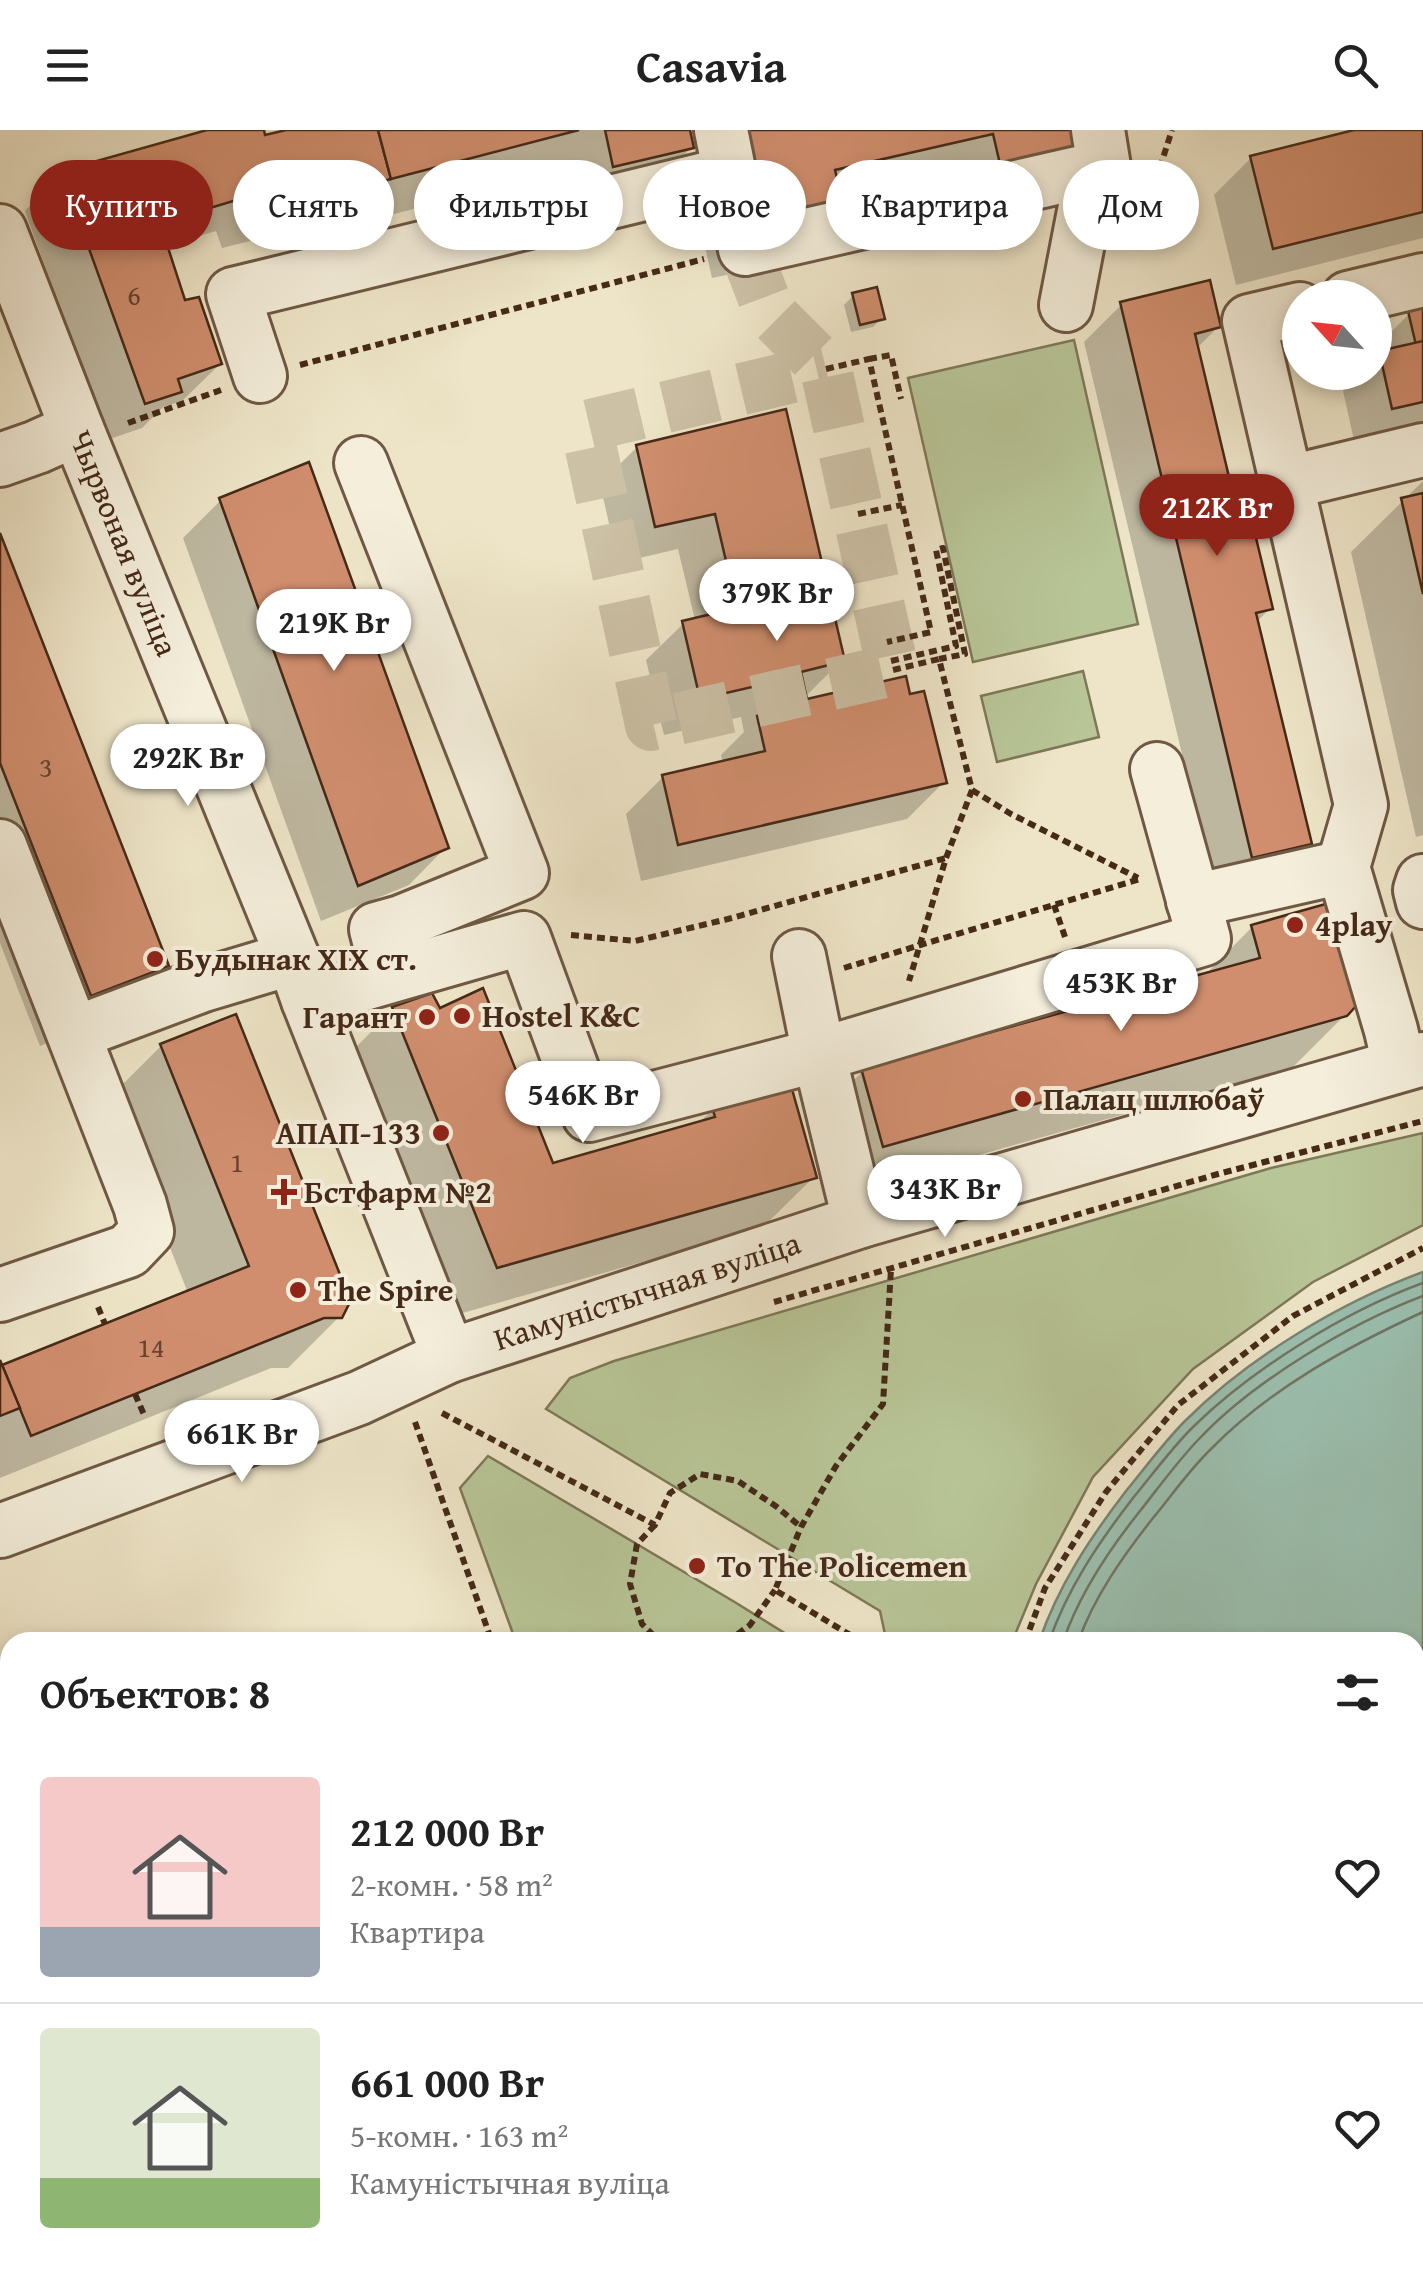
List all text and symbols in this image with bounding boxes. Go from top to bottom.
text: Casavia [636,33,787,98]
icon: menu [40,38,95,93]
icon: search [1328,38,1383,93]
chip: Купить [30,160,213,250]
chip: Снять [233,160,394,250]
chip: Фильтры [414,160,623,250]
chip: Новое [643,160,806,250]
chip: Квартира [826,160,1043,250]
chip: Дом [1063,160,1199,250]
house number: 6 [127,274,141,315]
north arrow [1282,280,1392,390]
map controls [1282,280,1392,390]
street label: Чырвоная вуліца [58,423,192,664]
pin: 212K Br [1125,474,1309,559]
text: 212K Br [1161,483,1273,530]
pin: 379K Br [685,559,869,644]
text: 379K Br [721,568,833,615]
pin: 219K Br [242,589,426,674]
text: 219K Br [278,598,390,645]
pin: 292K Br [96,724,280,809]
text: 292K Br [132,733,244,780]
house number: 3 [39,746,53,787]
place label: 4play [1315,901,1393,948]
marker: 4play [1284,914,1306,936]
place label: Будынак XIX ст. [175,935,417,982]
marker: Будынак XIX ст. [144,948,166,970]
pin: 453K Br [1029,949,1213,1034]
text: 453K Br [1065,958,1177,1005]
place label: Hostel K&C [482,992,641,1039]
place label: Гарант [303,993,408,1040]
marker: Hostel K&C [451,1005,473,1027]
marker: Гарант [416,1006,438,1028]
pin: 546K Br [491,1061,675,1146]
text: 546K Br [527,1070,639,1117]
place label: Палац шлюбаў [1043,1075,1265,1122]
marker: Палац шлюбаў [1012,1088,1034,1110]
place label: АПАП-133 [276,1109,421,1156]
marker: АПАП-133 [430,1122,452,1144]
house number: 1 [230,1141,244,1182]
pin: 343K Br [853,1155,1037,1240]
text: 343K Br [889,1164,1001,1211]
place label: Бстфарм №2 [304,1168,492,1215]
marker: Бстфарм №2 [273,1181,295,1203]
street label: Камуністычная вуліца [488,1219,807,1362]
place label: The Spire [318,1266,453,1313]
marker: The Spire [287,1279,309,1301]
house number: 14 [138,1326,164,1367]
pin: 661K Br [150,1400,334,1485]
text: 661K Br [186,1409,298,1456]
place label: To The Policemen [717,1542,967,1589]
marker: To The Policemen [686,1555,708,1577]
text: Объектов: 8 [40,1662,270,1723]
icon: filters [1330,1665,1385,1720]
text: 212 000 Br [350,1800,544,1861]
icon: home [120,1817,240,1937]
icon: heart [1330,1850,1385,1905]
text: 2-комн. · 58 m² [350,1861,553,1908]
text: Квартира [350,1908,485,1955]
text: 661 000 Br [350,2051,544,2112]
icon: home [120,2068,240,2188]
icon: heart [1330,2101,1385,2156]
text: 5-комн. · 163 m² [350,2112,568,2159]
text: Камуністычная вуліца [350,2159,670,2206]

